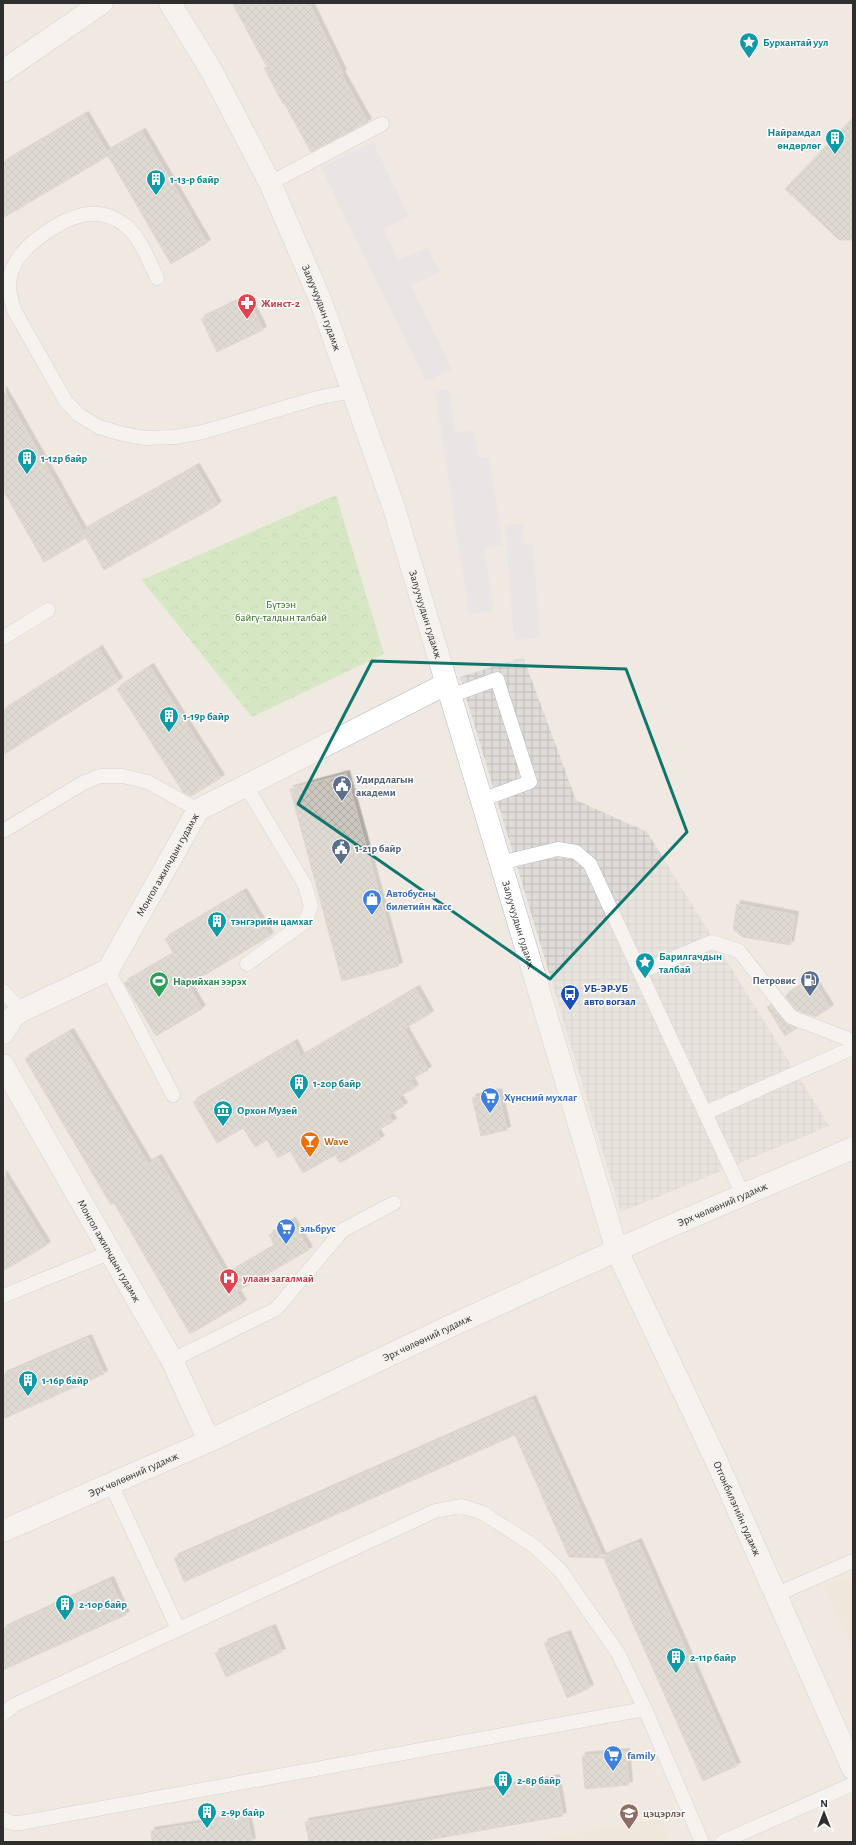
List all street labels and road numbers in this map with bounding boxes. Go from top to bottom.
street label: Залуучуудын гудамж [300,263,343,352]
street label: Залуучуудын гудамж [407,569,444,660]
street label: Монгол ажилчдын гудамж [134,811,201,918]
street label: Залуучуудын гудамж [500,879,537,970]
street label: Эрх чөлөөний гудамж [676,1180,769,1229]
street label: Монгол ажилчдын гудамж [75,1198,143,1304]
street label: Эрх чөлөөний гудамж [381,1312,473,1364]
street label: Эрх чөлөөний гудамж [87,1450,180,1499]
street label: Отгонбилэгийн гудамж [711,1459,763,1558]

